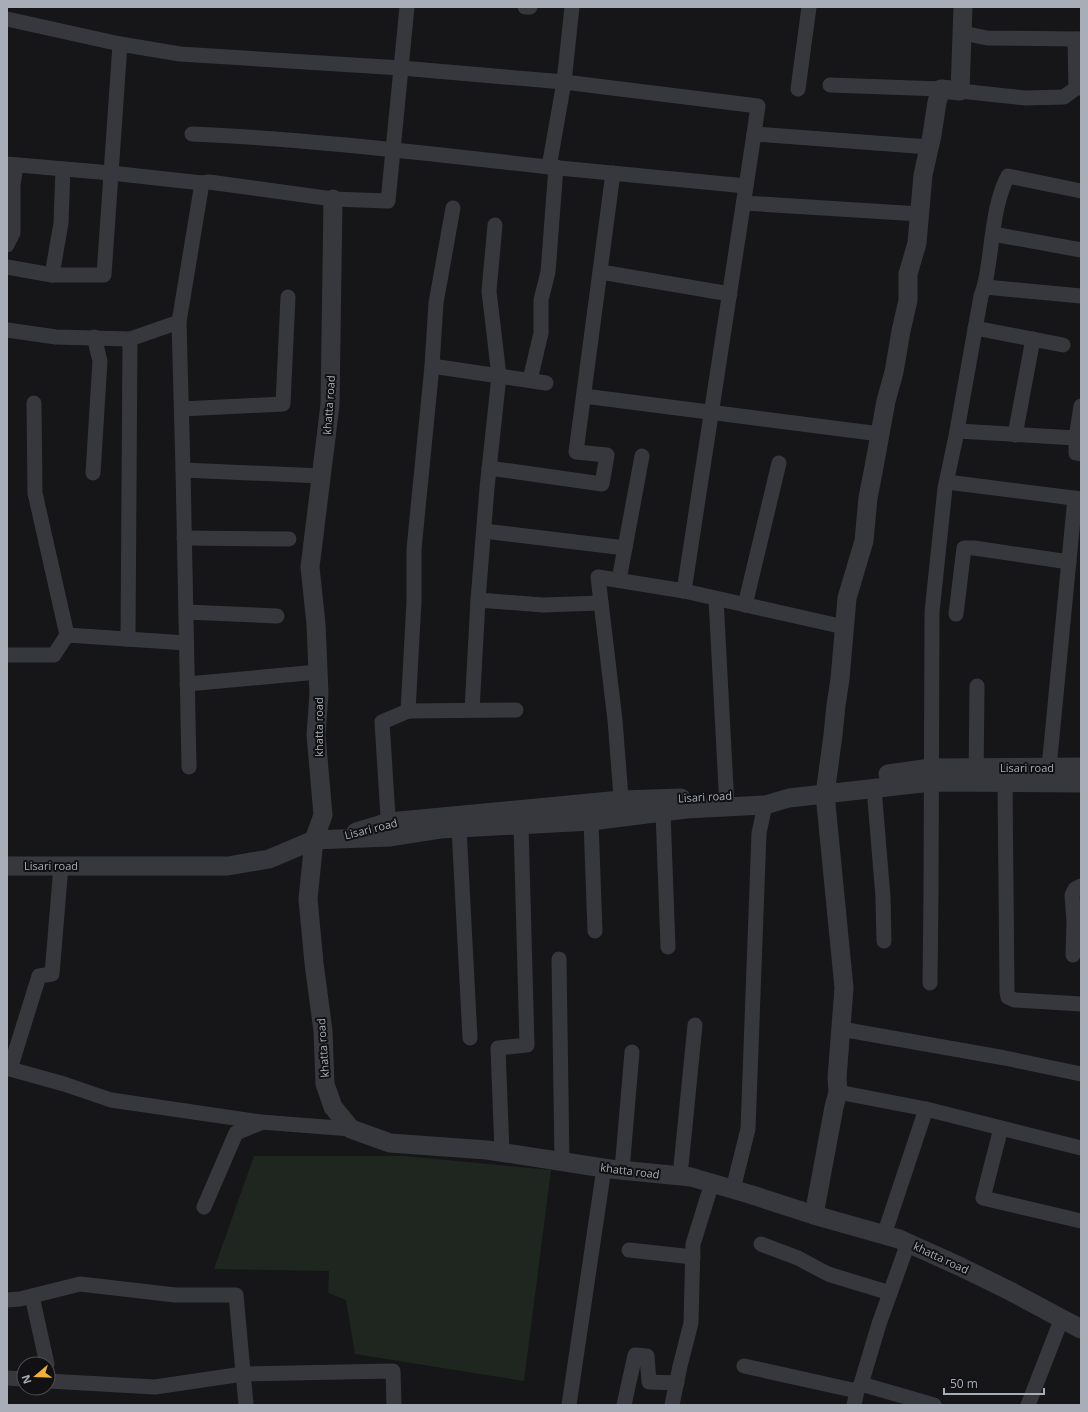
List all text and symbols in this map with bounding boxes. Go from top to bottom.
street label: khatta road [319,375,338,435]
street label: khatta road [311,697,326,757]
street label: Lisari road [1000,760,1054,775]
street label: Lisari road [678,788,732,805]
street label: Lisari road [343,815,399,842]
street label: Lisari road [24,858,78,873]
street label: khatta road [313,1018,332,1078]
street label: khatta road [600,1159,660,1182]
street label: khatta road [911,1238,971,1277]
north arrow [16,1356,56,1396]
scale bar [944,1370,1044,1396]
text: N [18,1373,35,1386]
text: 50 m [950,1375,978,1392]

